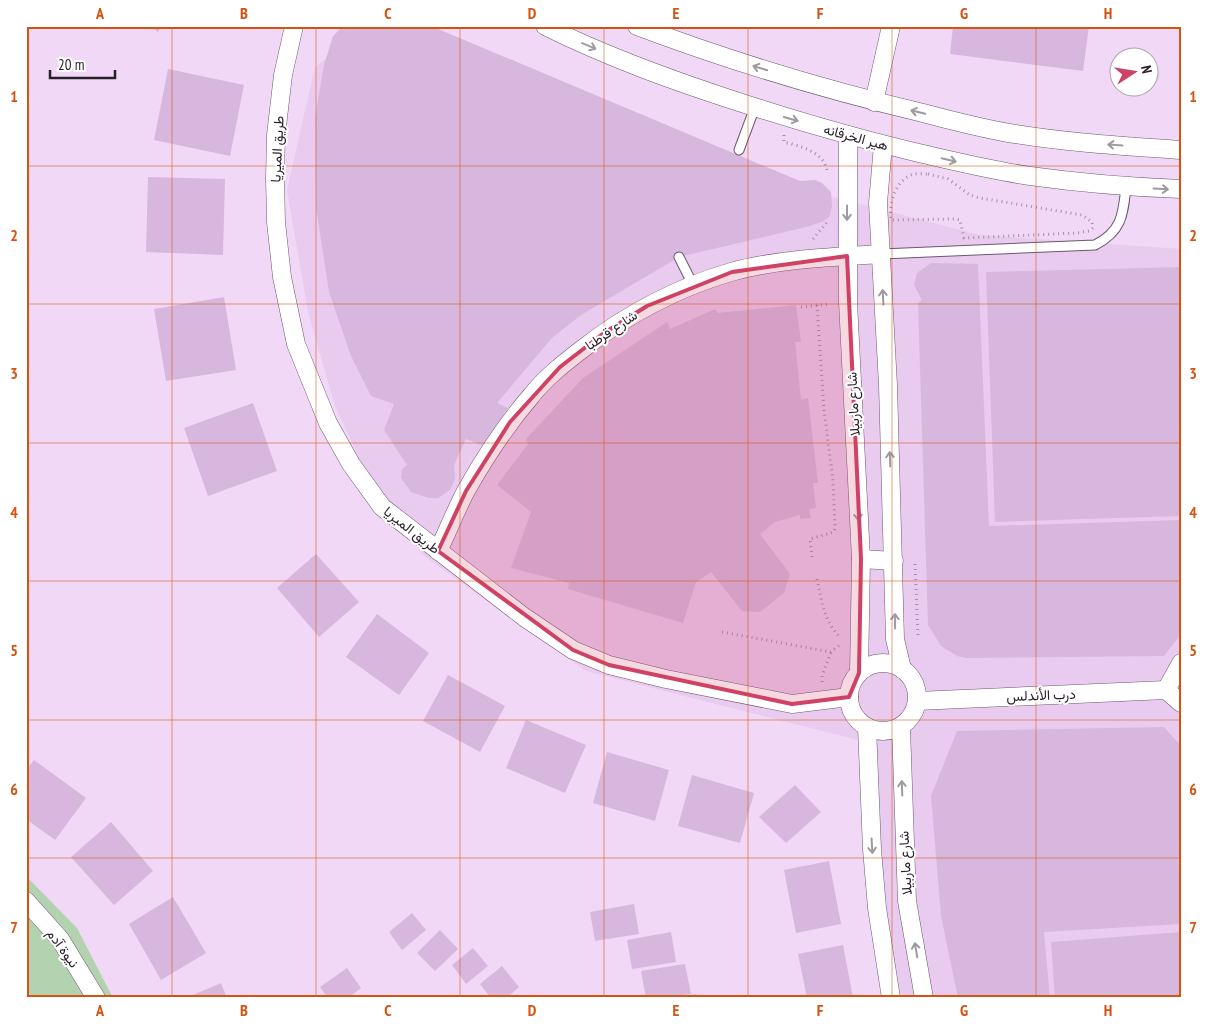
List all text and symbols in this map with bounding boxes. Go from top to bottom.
text: A [95,3,105,23]
text: B [240,3,248,23]
text: C [384,3,392,23]
text: D [528,3,537,23]
text: E [673,3,680,23]
text: F [817,3,824,23]
text: G [960,3,968,23]
text: H [1104,3,1112,23]
one-way arrow [581,42,596,51]
scale bar [50,48,115,80]
north arrow [1110,48,1160,98]
text: 20 m [58,55,84,74]
one-way arrow [753,63,768,72]
text: N [1137,64,1156,75]
text: 1 [10,86,18,106]
text: 1 [1189,86,1197,106]
one-way arrow [910,107,926,116]
one-way arrow [783,114,799,124]
street label: طريق الميريا [266,115,288,183]
street label: هير الخرقانه [822,120,891,154]
one-way arrow [1107,140,1123,150]
one-way arrow [940,156,956,165]
one-way arrow [1153,184,1169,193]
one-way arrow [842,204,852,221]
text: 2 [10,225,18,245]
text: 2 [1189,225,1197,245]
one-way arrow [878,289,888,305]
street label: شارع قرطبا [581,306,642,356]
text: 3 [10,363,18,383]
text: 3 [1189,363,1197,383]
street label: شارع ماربيلا [842,371,866,437]
one-way arrow [886,451,895,467]
text: 4 [10,502,18,522]
street label: طريق الميريا [380,502,444,558]
text: 4 [1189,502,1197,522]
one-way arrow [853,504,863,520]
one-way arrow [890,614,900,630]
text: 5 [10,640,18,660]
text: 5 [1189,640,1197,660]
street label: درب الأندلس [1006,685,1076,705]
text: 6 [10,779,18,799]
text: 6 [1189,779,1197,799]
one-way arrow [897,780,907,796]
street label: شارع ماربيلا [894,830,918,896]
one-way arrow [867,838,876,854]
text: 7 [10,917,18,937]
text: 7 [1189,917,1197,937]
street label: نيوة آدم [43,925,83,971]
one-way arrow [910,942,920,958]
text: A [95,1000,105,1020]
text: B [240,1000,248,1020]
text: C [384,1000,392,1020]
text: D [528,1000,537,1020]
text: E [673,1000,680,1020]
text: F [817,1000,824,1020]
text: G [960,1000,968,1020]
text: H [1104,1000,1112,1020]

